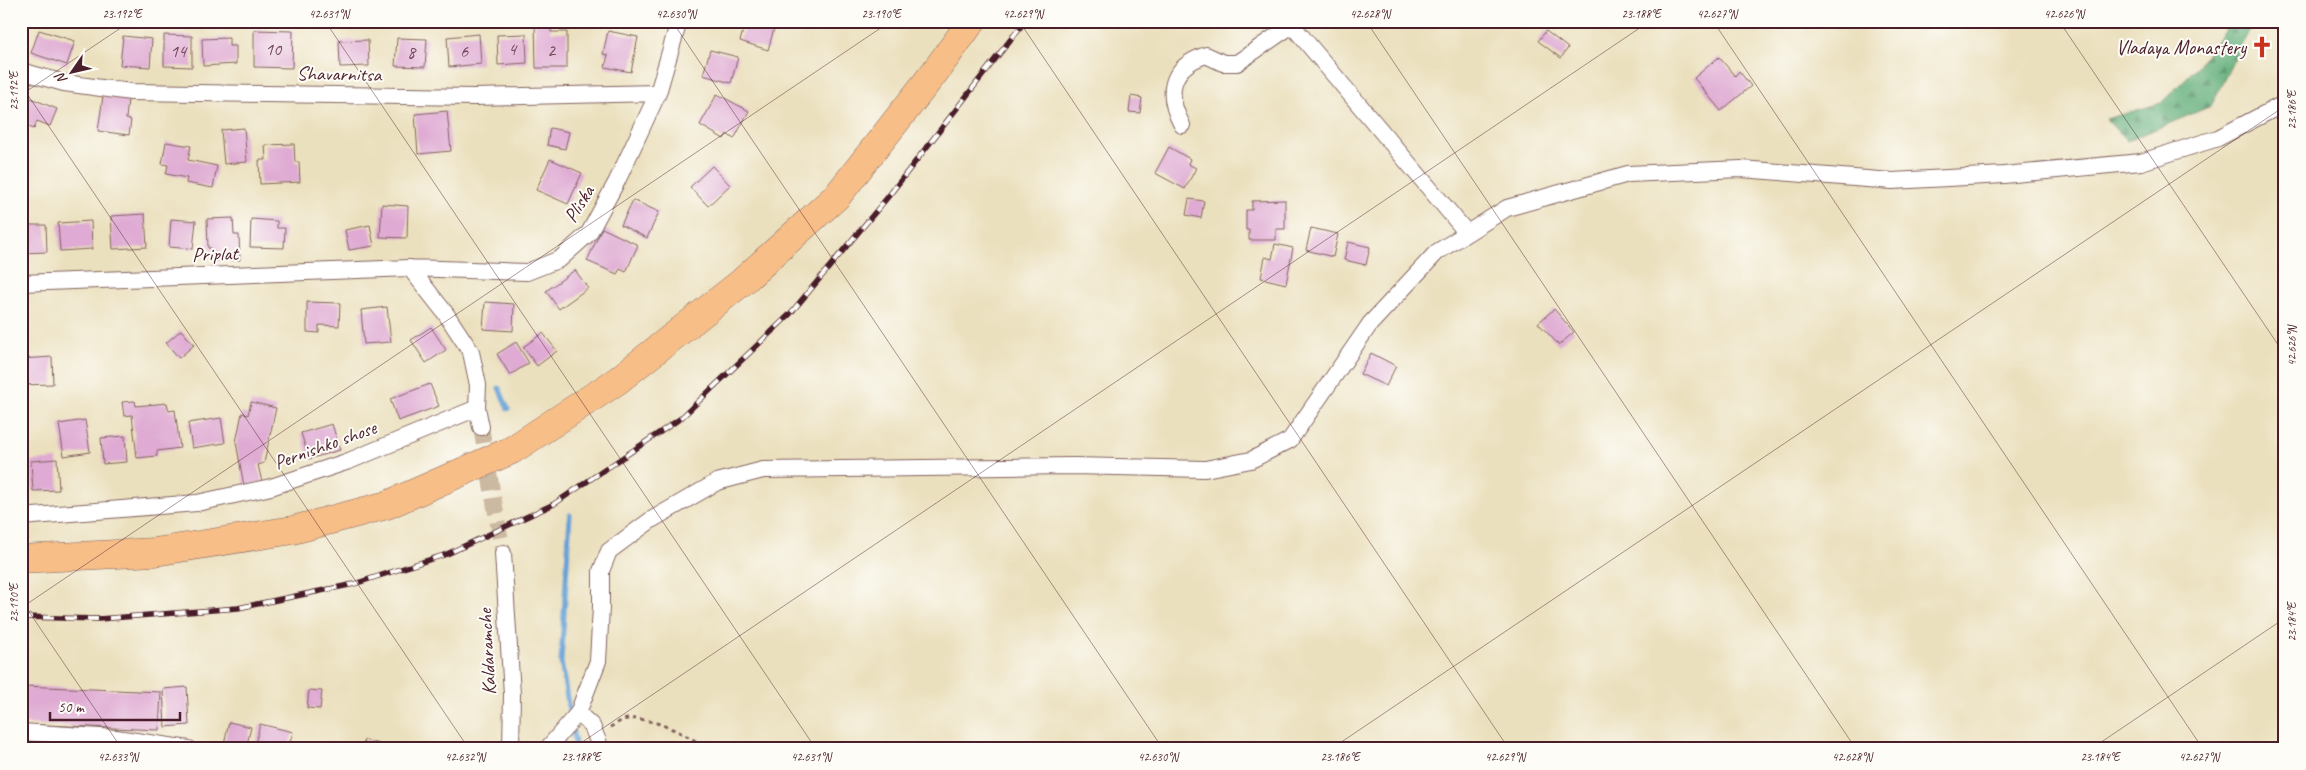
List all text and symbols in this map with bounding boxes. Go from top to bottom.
text: 23.192°E [102,6,143,22]
text: 42.631°N [309,6,351,22]
text: 42.630°N [656,6,698,22]
text: 23.190°E [861,6,902,22]
text: 42.629°N [1003,6,1045,22]
text: 42.628°N [1350,6,1392,22]
text: 23.188°E [1621,6,1662,22]
text: 42.627°N [1697,6,1739,22]
text: 42.626°N [2044,6,2086,22]
church icon: Vladaya Monastery [2249,34,2275,60]
place label: Vladaya Monastery [2116,35,2247,60]
house number: 10 [265,38,283,60]
house number: 4 [508,38,518,60]
house number: 2 [547,39,557,61]
house number: 14 [170,40,188,62]
house number: 6 [460,40,469,62]
house number: 8 [407,41,417,63]
north arrow [48,48,98,98]
street label: Shavarnitsa [296,61,383,87]
text: N [51,69,71,87]
text: 23.192°E [6,70,22,111]
text: 23.186°E [2284,89,2300,130]
street label: Pliska [558,179,601,227]
street label: Priplat [192,241,241,267]
text: 42.626°N [2284,324,2300,366]
street label: Pernishko shose [270,414,381,475]
text: 23.190°E [6,582,22,623]
text: 23.184°E [2284,601,2300,642]
street label: Kaldaramche [472,607,502,696]
scale bar [50,690,180,722]
text: 50 m [58,698,85,717]
text: 42.633°N [98,749,140,765]
text: 42.632°N [445,749,487,765]
text: 23.188°E [561,749,602,765]
text: 42.631°N [791,749,833,765]
text: 42.630°N [1138,749,1180,765]
text: 23.186°E [1320,749,1361,765]
text: 42.629°N [1485,749,1527,765]
text: 42.628°N [1832,749,1874,765]
text: 23.184°E [2080,749,2121,765]
text: 42.627°N [2179,749,2221,765]

